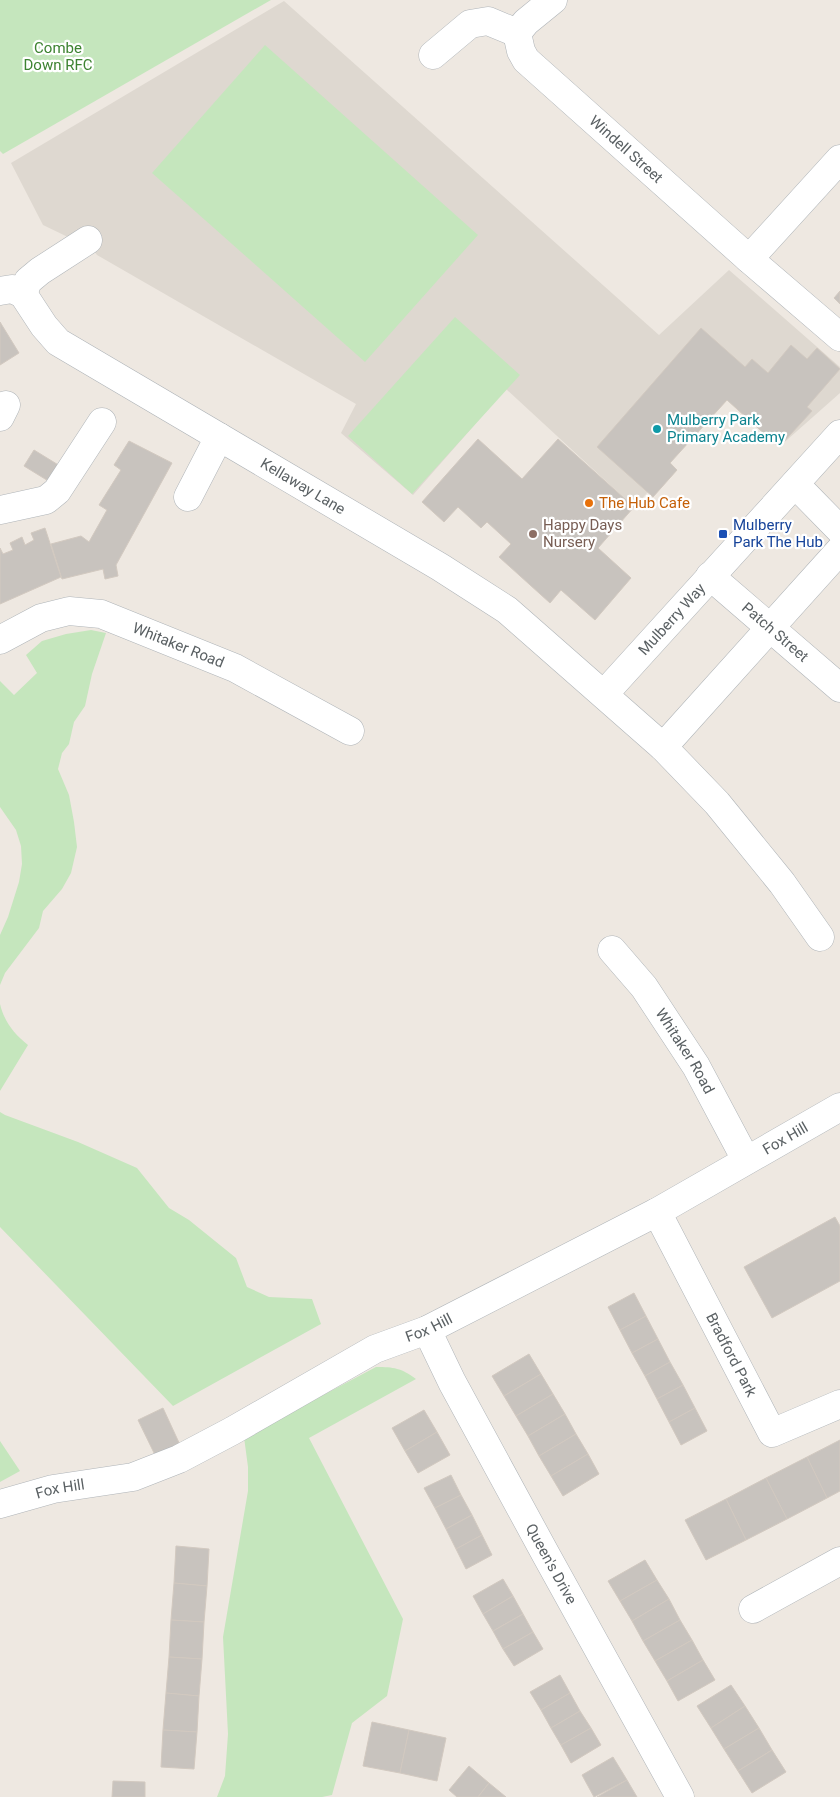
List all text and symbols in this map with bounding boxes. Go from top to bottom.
park label: Combe Down RFC [24,39,93,74]
street label: Windell Street [586,112,667,187]
place label: Mulberry Park Primary Academy [667,411,785,446]
marker: Mulberry Park Primary Academy [651,423,663,435]
street label: Kellaway Lane [257,454,349,518]
place label: The Hub Cafe [599,494,690,512]
marker: The Hub Cafe [583,497,595,509]
place label: Happy Days Nursery [543,516,622,551]
place label: Mulberry Park The Hub [733,516,823,551]
marker: Happy Days Nursery [527,528,539,540]
marker: Mulberry Park The Hub [717,528,729,540]
street label: Mulberry Way [635,580,709,659]
street label: Patch Street [738,599,812,666]
street label: Whitaker Road [130,619,227,672]
street label: Whitaker Road [652,1005,718,1097]
street label: Fox Hill [759,1118,811,1158]
street label: Fox Hill [403,1310,455,1346]
street label: Bradford Park [702,1310,761,1400]
street label: Fox Hill [33,1475,86,1503]
street label: Queen's Drive [522,1521,581,1608]

